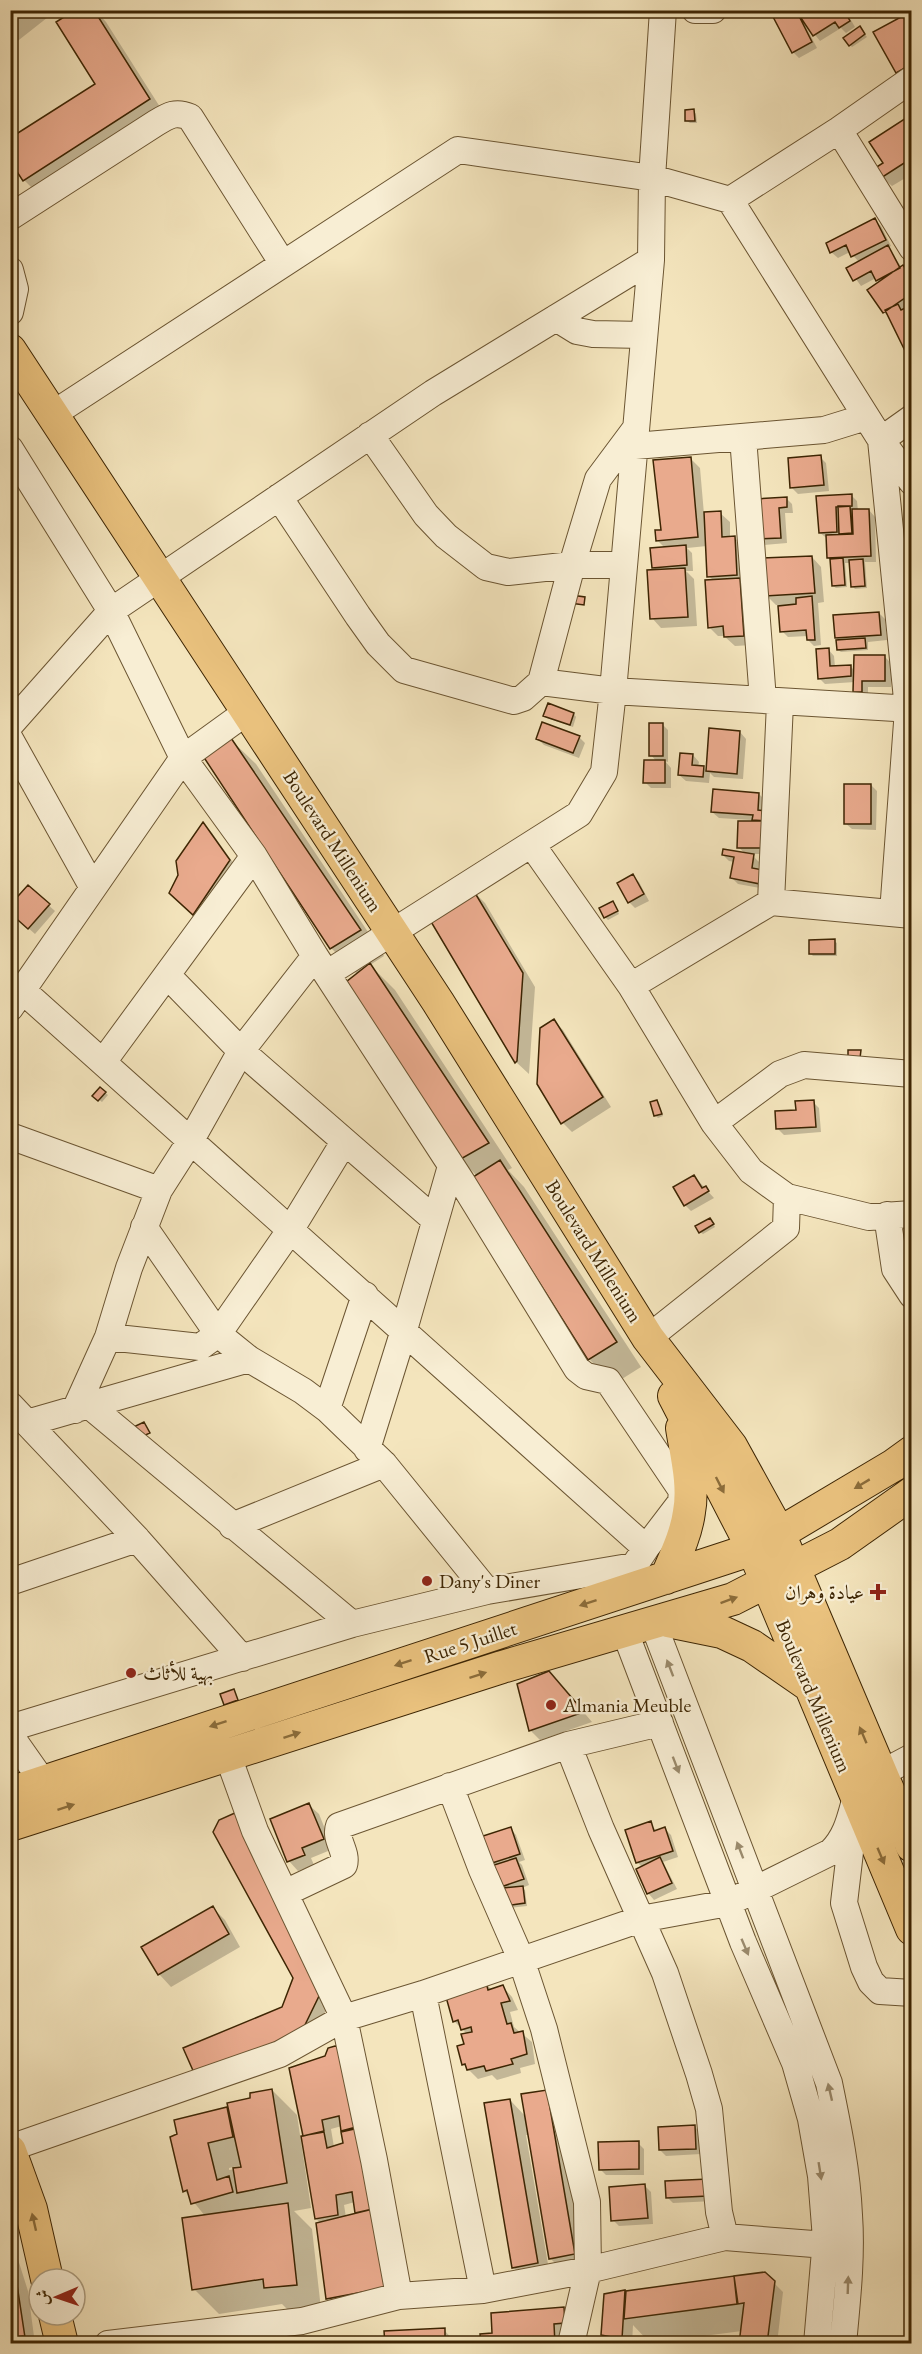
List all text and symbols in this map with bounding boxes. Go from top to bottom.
street label: Boulevard Millenium [277,765,389,917]
street label: Boulevard Millenium [540,1175,649,1328]
one-way arrow [715,1476,724,1493]
one-way arrow [853,1479,870,1489]
place label: Dany's Diner [439,1568,540,1594]
marker: Dany's Diner [420,1574,434,1588]
place label: عيادة وهران [785,1579,864,1605]
marker: عيادة وهران [869,1583,887,1601]
one-way arrow [720,1594,738,1604]
one-way arrow [579,1599,597,1609]
street label: Rue 5 Juillet [420,1615,520,1669]
street label: Boulevard Millenium [770,1615,858,1777]
one-way arrow [394,1659,412,1669]
one-way arrow [665,1659,675,1677]
place label: بهية للأثاث [143,1660,213,1686]
marker: بهية للأثاث [124,1666,138,1680]
one-way arrow [469,1670,487,1679]
place label: Almania Meuble [562,1692,691,1718]
marker: Almania Meuble [544,1698,558,1712]
one-way arrow [209,1720,227,1729]
one-way arrow [858,1725,868,1743]
one-way arrow [283,1730,301,1739]
one-way arrow [671,1756,681,1774]
one-way arrow [57,1802,75,1811]
one-way arrow [735,1841,744,1859]
one-way arrow [877,1847,886,1865]
one-way arrow [741,1938,750,1956]
one-way arrow [825,2083,835,2101]
one-way arrow [815,2161,824,2180]
one-way arrow [29,2212,38,2231]
north arrow [27,2267,87,2327]
one-way arrow [843,2276,852,2295]
text: ش [32,2289,53,2306]

